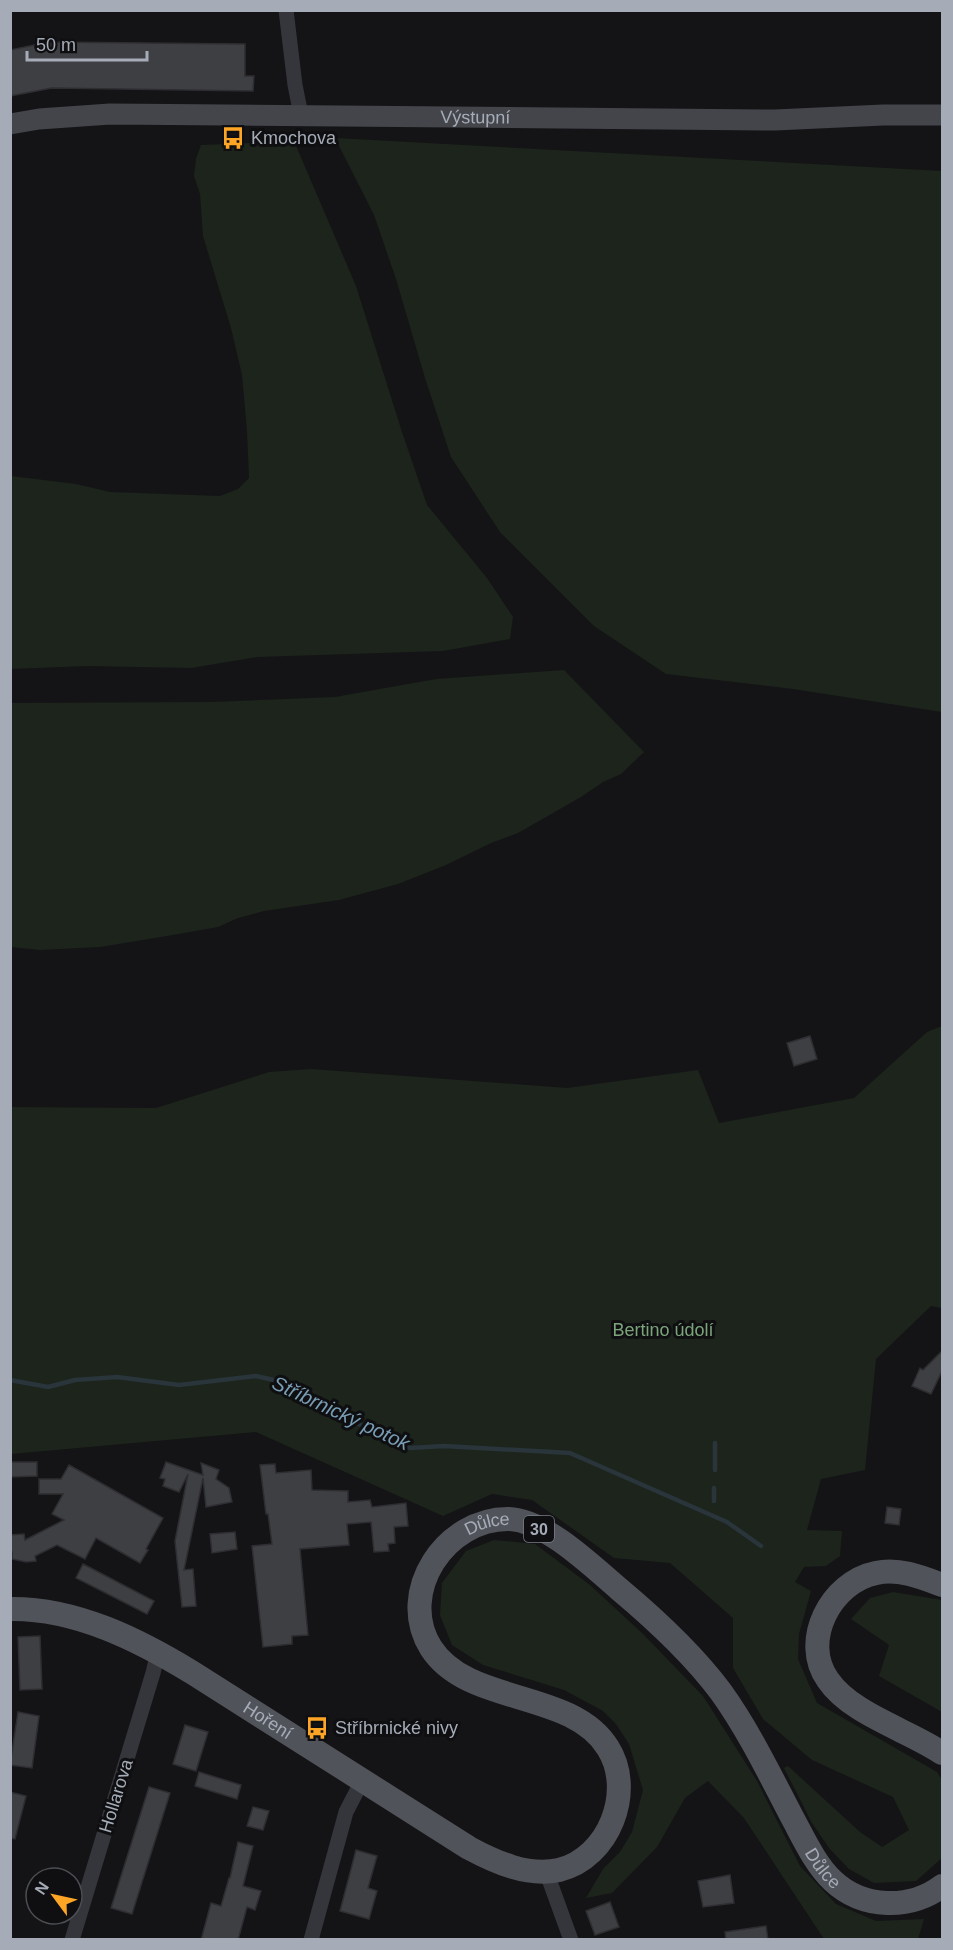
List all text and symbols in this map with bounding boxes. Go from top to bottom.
scale bar [27,24,147,62]
text: 50 m [36,35,76,55]
street label: Výstupní [440,107,511,128]
bus stop icon: Kmochova [220,125,246,151]
place label: Kmochova [251,128,337,148]
park label: Bertino údolí [612,1320,714,1340]
water label: Stříbrnický potok [269,1372,414,1455]
street label: Důlce [461,1509,510,1539]
road number: 30 [524,1516,554,1542]
street label: Hoření [240,1697,296,1743]
bus stop icon: Stříbrnické nivy [304,1715,330,1741]
place label: Stříbrnické nivy [335,1718,458,1738]
street label: Hollarova [95,1756,137,1835]
street label: Důlce [801,1844,845,1893]
north arrow [24,1866,84,1926]
text: N [32,1879,52,1898]

